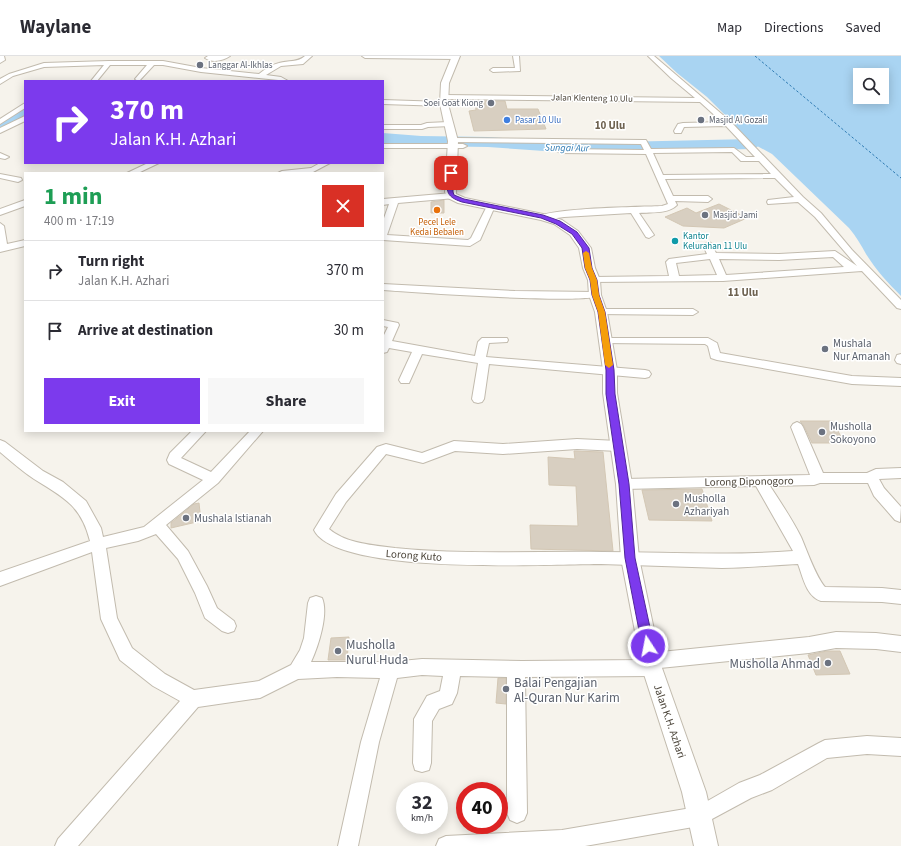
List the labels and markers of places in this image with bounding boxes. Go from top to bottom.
place label: Langgar Al-Ikhlas [208,59,273,72]
marker: Langgar Al-Ikhlas [195,60,205,70]
place label: Soei Goat Kiong [424,97,483,110]
marker: Soei Goat Kiong [486,98,496,108]
place label: Pasar 10 Ulu [515,114,561,127]
place label: Masjid Al Gozali [709,114,767,127]
marker: Pasar 10 Ulu [502,115,512,125]
marker: Masjid Al Gozali [696,115,706,125]
pin [434,156,468,190]
marker: Pecel Lele Kedai Bebalen [432,205,442,215]
place label: Masjid Jami [713,209,758,222]
marker: Masjid Jami [700,210,710,220]
place label: Pecel Lele Kedai Bebalen [410,216,464,239]
place label: Kantor Kelurahan 11 Ulu [683,230,747,253]
marker: Kantor Kelurahan 11 Ulu [670,236,680,246]
place label: Mushala Nur Amanah [833,336,890,364]
marker: Mushala Nur Amanah [820,344,830,354]
place label: Musholla Sokoyono [830,419,876,447]
marker: Musholla Sokoyono [817,427,827,437]
place label: Musholla Azhariyah [684,491,729,519]
marker: Musholla Azhariyah [671,499,681,509]
place label: Mushala Istianah [194,511,271,526]
marker: Mushala Istianah [181,513,191,523]
place label: Musholla Nurul Huda [346,636,408,669]
marker: Musholla Nurul Huda [333,646,343,656]
place label: Musholla Ahmad [729,655,820,673]
marker: Musholla Ahmad [823,658,833,668]
place label: Balai Pengajian Al-Quran Nur Karim [514,674,620,707]
marker: Balai Pengajian Al-Quran Nur Karim [501,684,511,694]

